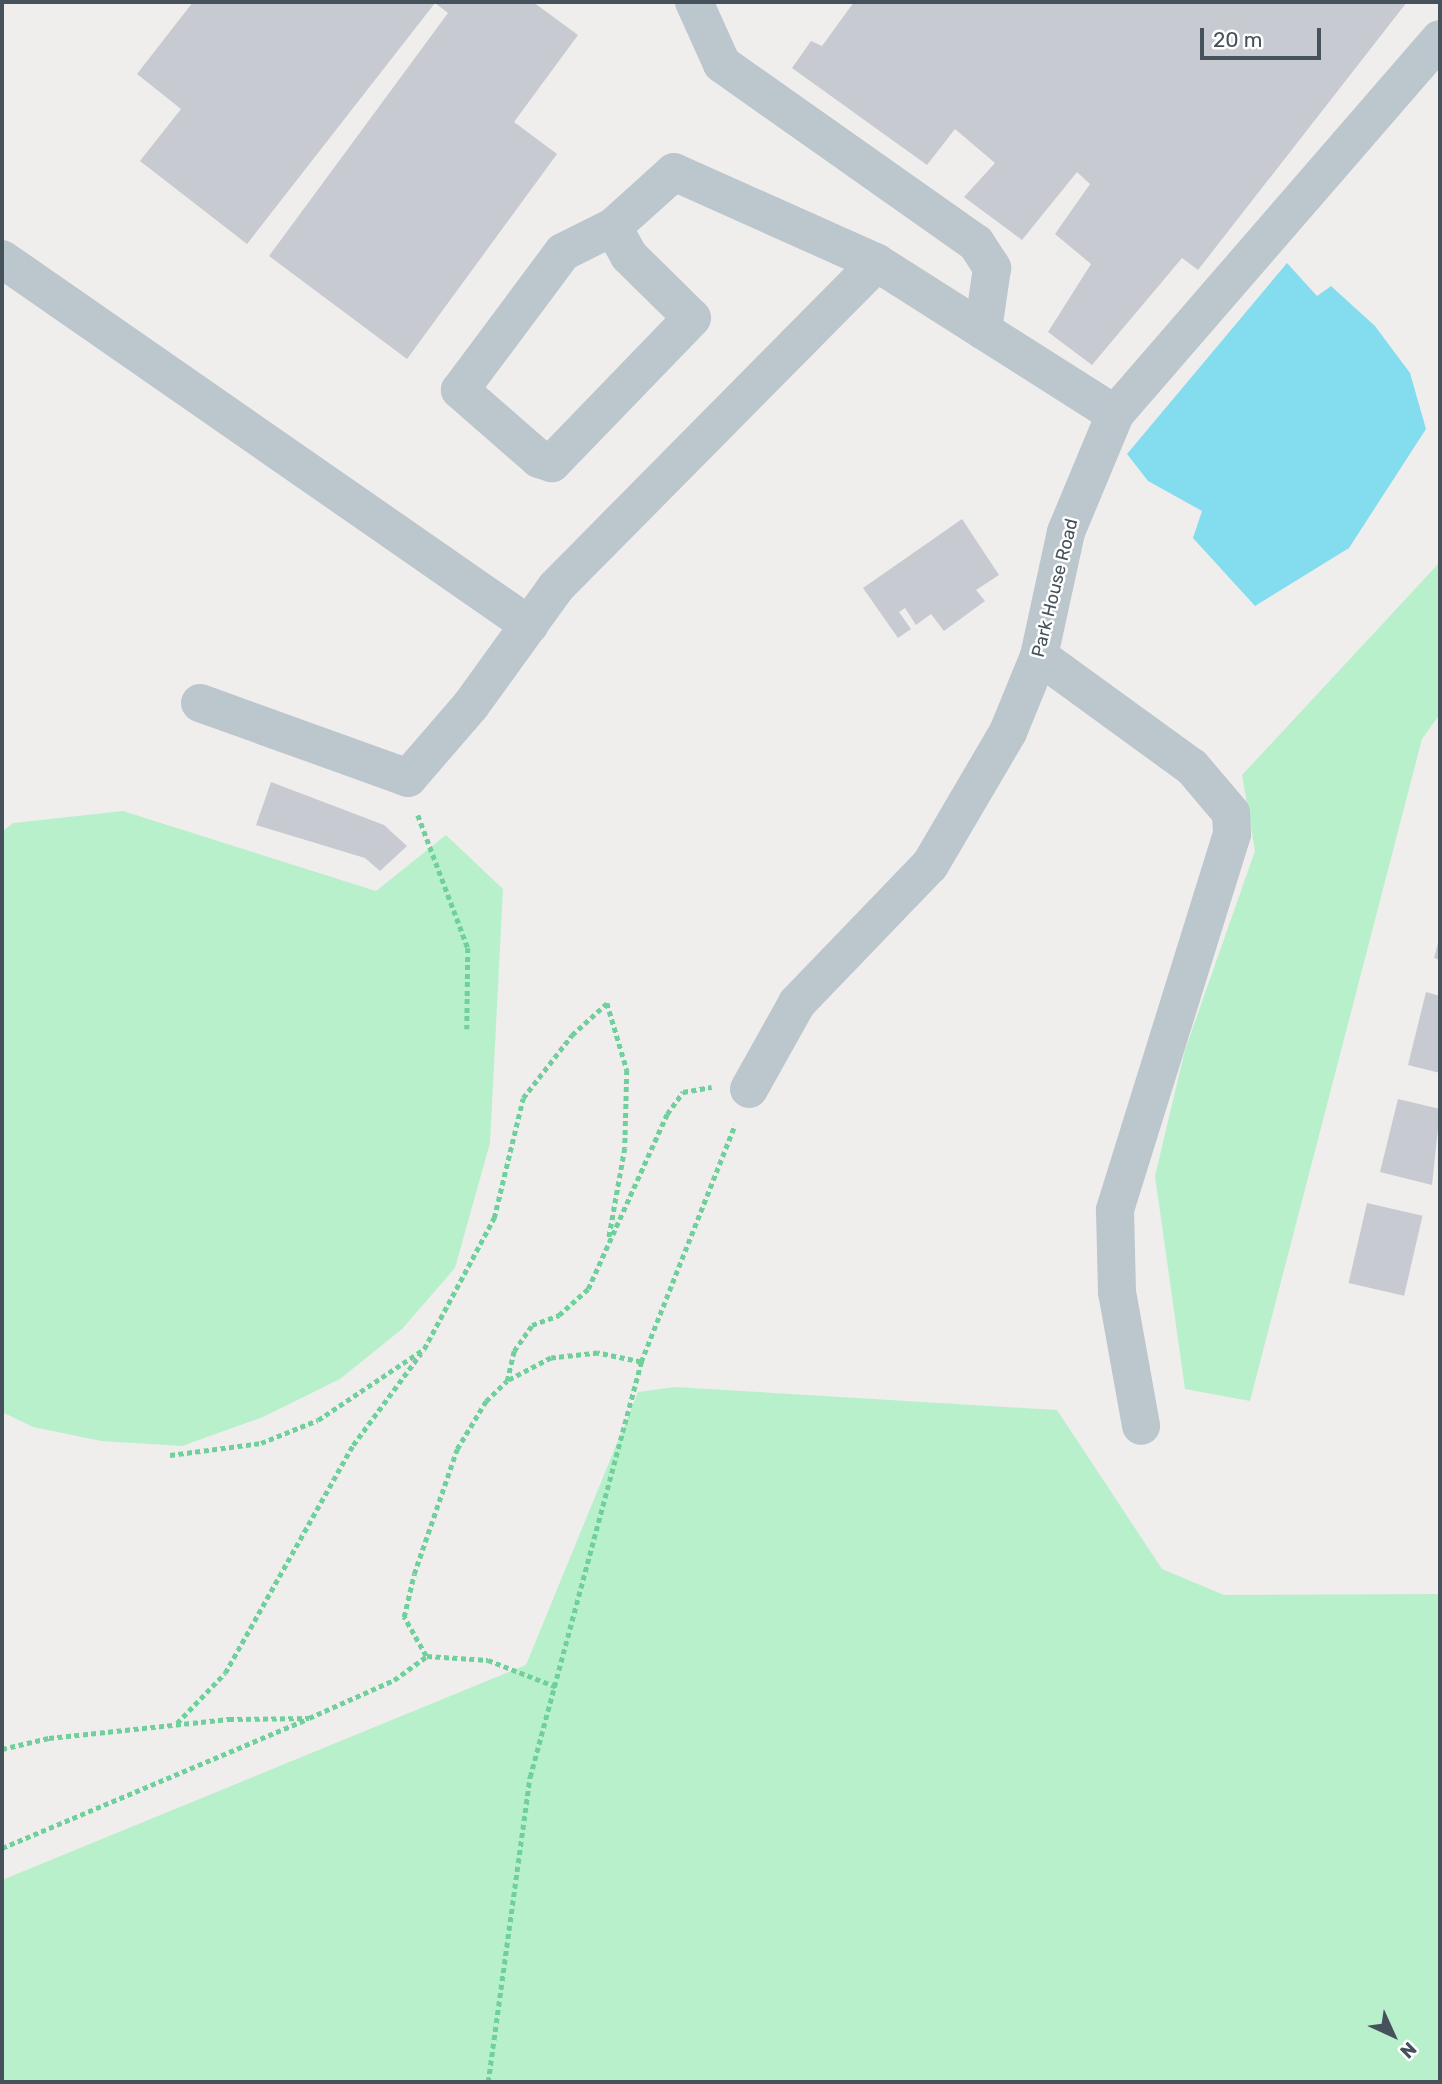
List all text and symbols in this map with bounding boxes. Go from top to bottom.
scale bar [1204,14,1325,58]
text: 20 m [1213,27,1262,52]
street label: Park House Road [1027,516,1083,660]
north arrow [1358,2000,1428,2070]
text: N [1395,2037,1421,2063]

